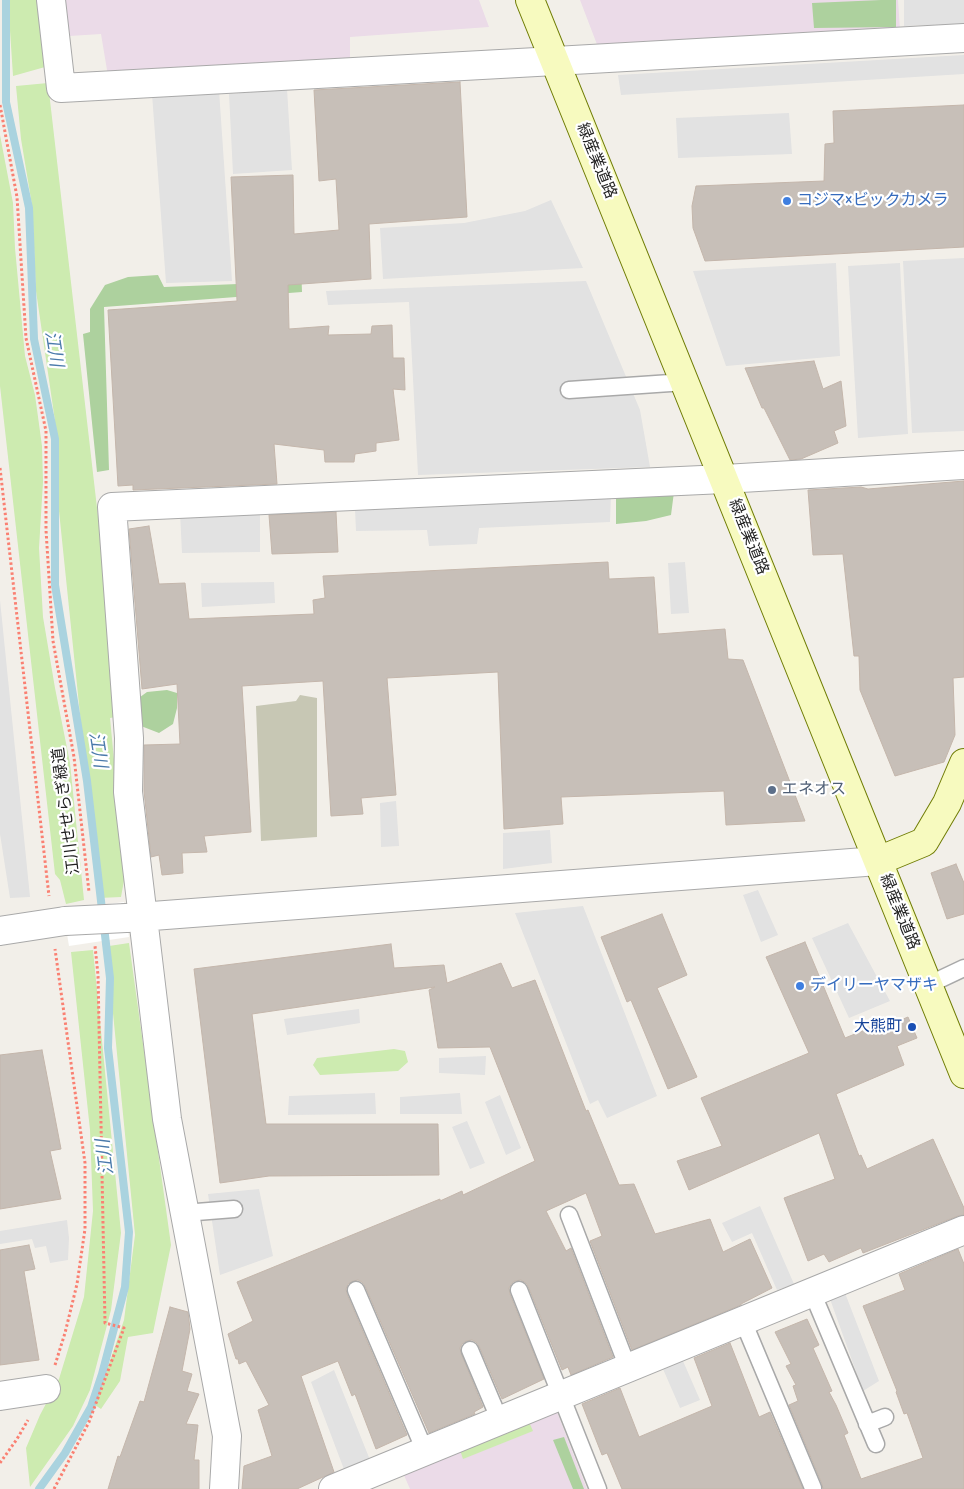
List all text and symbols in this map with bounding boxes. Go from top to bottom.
street label: 緑産業道路 [572,120,620,202]
place label: コジマ×ビックカメラ [797,191,949,211]
marker: コジマ×ビックカメラ [781,195,793,207]
water label: 江川 [40,330,66,368]
street label: 緑産業道路 [724,496,772,578]
water label: 江川 [84,731,110,769]
street label: 江川せせらぎ緑道 [50,746,84,876]
place label: エネオス [782,780,846,800]
marker: エネオス [766,784,778,796]
street label: 緑産業道路 [875,871,923,953]
place label: デイリーヤマザキ [810,976,938,996]
marker: デイリーヤマザキ [794,980,806,992]
place label: 大熊町 [854,1017,902,1037]
marker: 大熊町 [906,1021,918,1033]
water label: 江川 [93,1138,119,1176]

